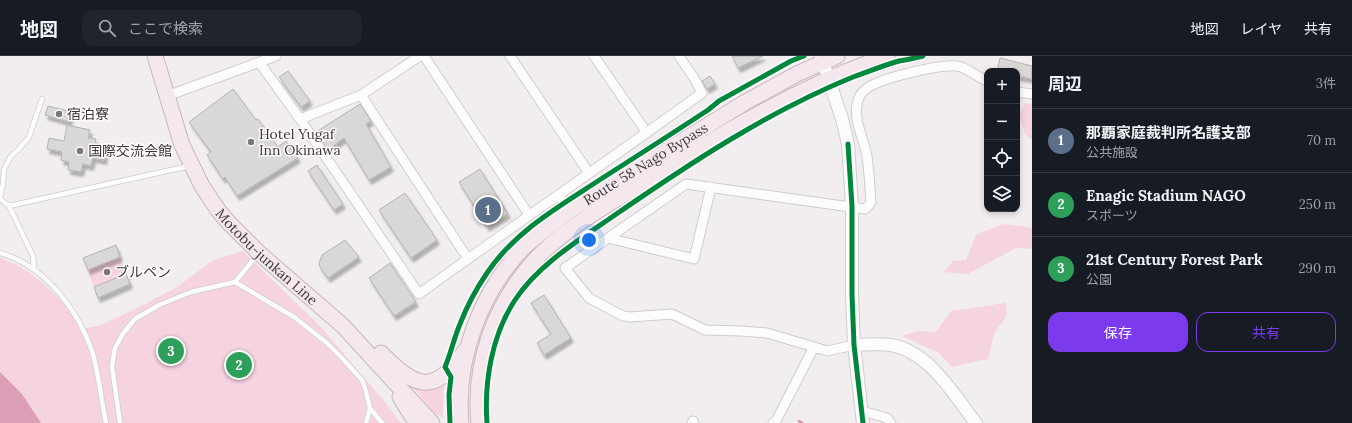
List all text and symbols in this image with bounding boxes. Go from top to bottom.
search box [82,10,362,46]
text: 地図 [20,17,58,41]
icon: search [96,17,118,39]
text: ここで検索 [128,19,203,38]
text: 地図 [1190,20,1218,38]
text: レイヤ [1240,20,1282,38]
text: 共有 [1304,20,1332,38]
map controls [984,68,1020,212]
button: + [984,68,1020,104]
text: 周辺 [1048,73,1082,95]
text: 3件 [1316,75,1336,92]
button: − [984,104,1020,140]
place label: 宿泊寮 [67,105,109,123]
marker: 宿泊寮 [54,109,64,119]
street label: Route 58 Nago Bypass [580,119,711,209]
text: 那覇家庭裁判所名護支部 [1086,123,1251,142]
place label: Hotel Yugaf Inn Okinawa [259,125,341,159]
text: 1 [1058,132,1064,149]
text: 70 m [1307,132,1336,149]
marker: Hotel Yugaf Inn Okinawa [246,137,256,147]
button: locate [984,140,1020,176]
place label: 国際交流会館 [88,142,172,160]
text: 公共施設 [1086,144,1138,161]
marker: 国際交流会館 [75,146,85,156]
button: layers [984,176,1020,212]
text: Enagic Stadium NAGO [1086,186,1246,205]
pin: 1 [475,195,501,225]
text: 2 [1058,196,1064,213]
text: 250 m [1299,196,1336,213]
street label: Motobu-junkan Line [212,205,322,309]
text: スポーツ [1086,207,1138,224]
your location [579,230,599,250]
text: 21st Century Forest Park [1086,250,1263,269]
text: 3 [1057,260,1065,277]
text: 290 m [1298,260,1336,277]
place label: ブルペン [115,263,171,281]
marker: ブルペン [102,267,112,277]
text: 公園 [1086,271,1112,288]
button: 保存 [1048,312,1188,352]
button: 共有 [1196,312,1336,352]
pin: 3 [158,336,184,366]
pin: 2 [226,350,252,380]

